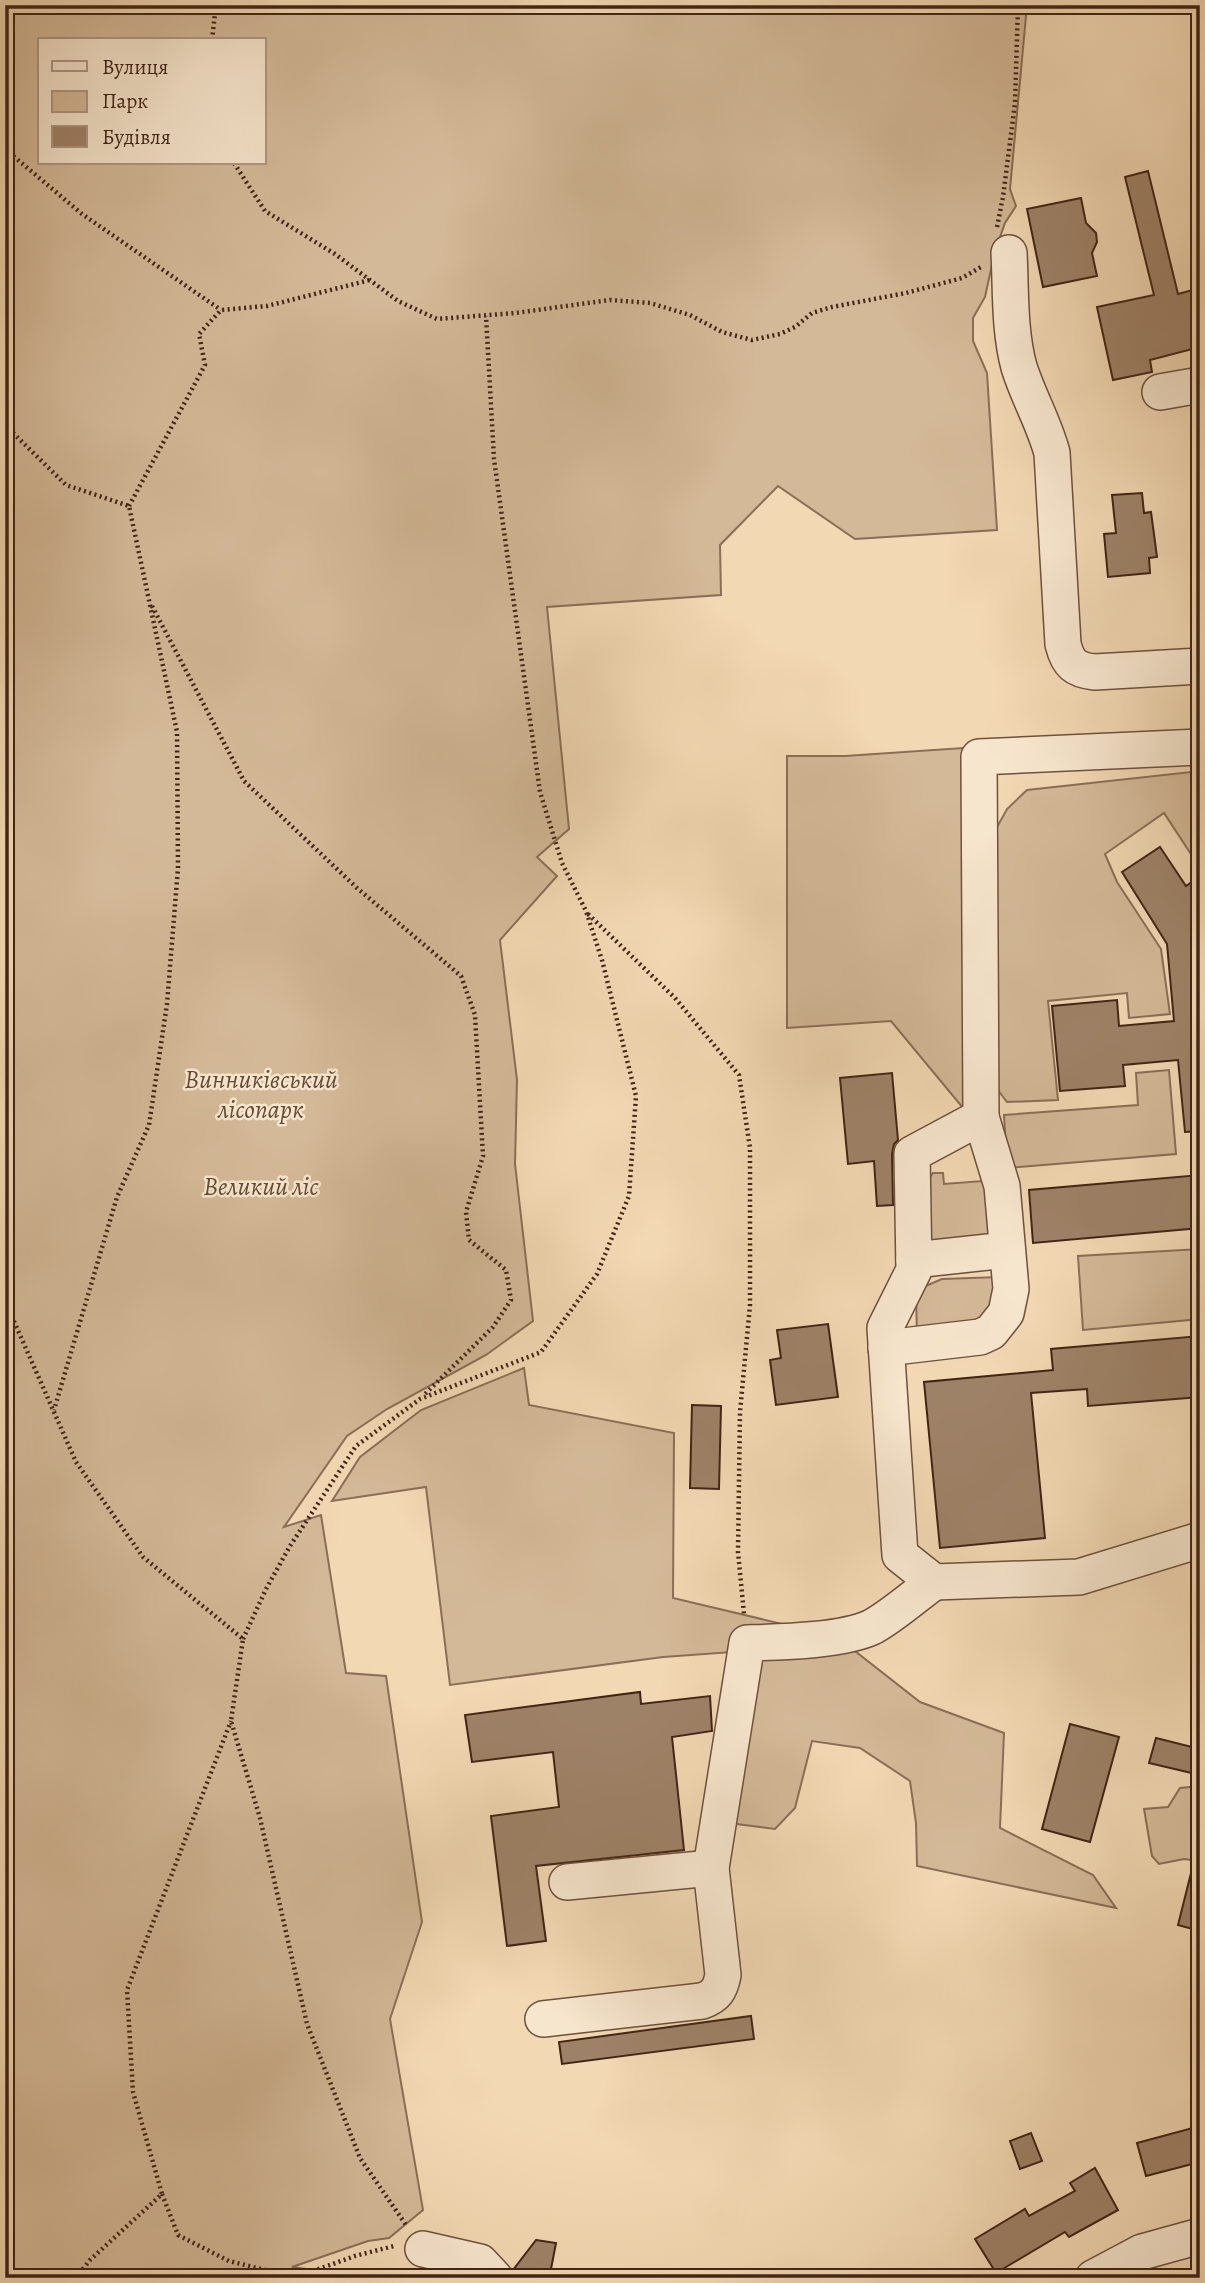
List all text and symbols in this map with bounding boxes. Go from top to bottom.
legend [38,38,266,164]
text: Вулиця [102,53,168,81]
text: Парк [102,87,148,115]
text: Будівля [102,123,171,151]
park label: Винниківський лісопарк [184,1062,338,1127]
park label: Великий ліс [203,1169,319,1204]

